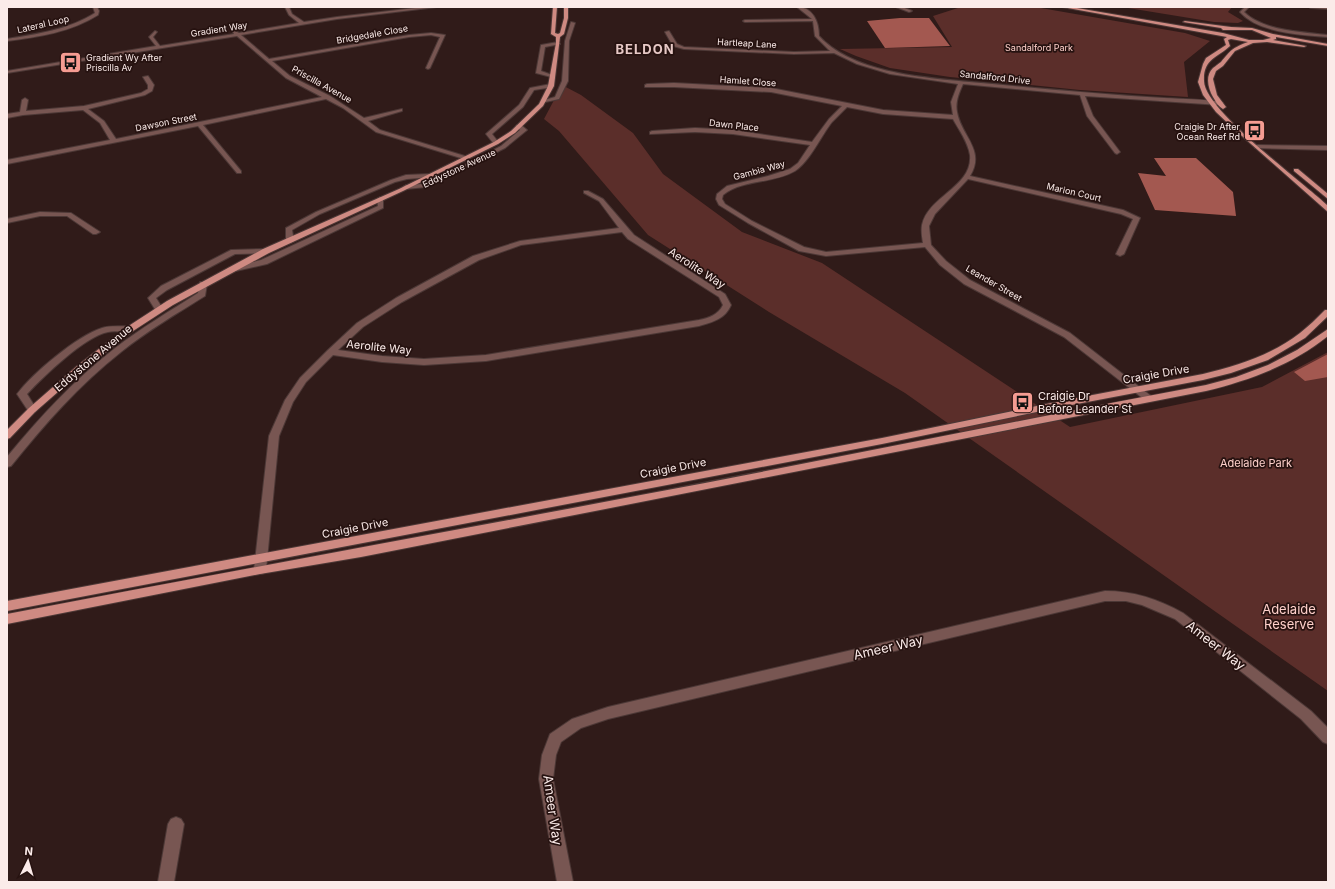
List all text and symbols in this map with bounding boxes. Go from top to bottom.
street label: Lateral Loop [16,13,70,35]
street label: Gradient Way [190,19,248,39]
street label: Bridgedale Close [335,22,409,46]
street label: Hartleap Lane [717,36,777,50]
district label: BELDON [615,41,675,57]
park label: Sandalford Park [1005,42,1073,53]
bus stop icon: Gradient Wy After Priscilla Av [57,49,83,75]
place label: Gradient Wy After Priscilla Av [86,52,163,73]
street label: Priscilla Avenue [290,63,354,105]
street label: Sandalford Drive [959,68,1031,86]
street label: Hamlet Close [719,74,777,88]
street label: Dawson Street [134,111,198,133]
street label: Dawn Place [708,117,760,133]
bus stop icon: Craigie Dr After Ocean Reef Rd [1242,118,1268,144]
place label: Craigie Dr After Ocean Reef Rd [1174,121,1241,142]
street label: Eddystone Avenue [421,146,497,190]
street label: Gambia Way [732,158,786,182]
street label: Marion Court [1046,180,1103,204]
street label: Aerolite Way [666,244,728,292]
street label: Leander Street [964,263,1024,304]
street label: Eddystone Avenue [51,322,135,394]
street label: Aerolite Way [346,337,412,357]
street label: Craigie Drive [1122,361,1190,387]
bus stop icon: Craigie Dr Before Leander St [1009,389,1035,415]
place label: Craigie Dr Before Leander St [1038,389,1132,416]
street label: Craigie Drive [639,455,707,481]
park label: Adelaide Park [1220,456,1292,470]
street label: Craigie Drive [321,515,389,541]
park label: Adelaide Reserve [1262,601,1316,632]
street label: Ameer Way [1183,617,1249,673]
street label: Ameer Way [852,631,924,663]
street label: Ameer Way [540,774,566,846]
north arrow [8,841,48,881]
text: N [24,844,34,858]

